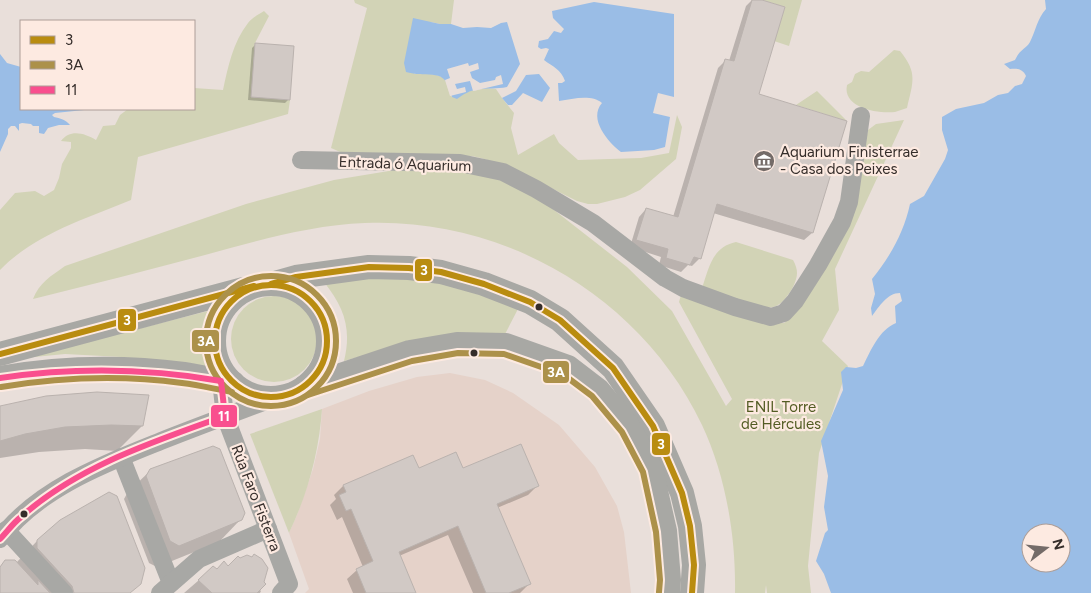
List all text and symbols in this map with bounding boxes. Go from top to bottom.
legend [20,20,195,110]
text: 3 [65,31,73,49]
text: 3A [65,56,83,74]
text: 11 [65,81,77,99]
place label: Aquarium Finisterrae - Casa dos Peixes [780,143,918,178]
museum icon: Aquarium Finisterrae - Casa dos Peixes [752,149,776,173]
street label: Entrada ó Aquarium [338,153,472,175]
line badge: 3 [414,258,433,282]
text: 3 [420,262,428,279]
unlabelled marker [534,302,544,312]
line badge: 3 [117,308,137,332]
text: 3 [123,312,131,329]
line badge: 3A [191,329,220,353]
text: 3A [197,333,215,350]
unlabelled marker [469,348,479,358]
line badge: 3A [542,360,570,384]
text: 3A [547,364,565,381]
park label: ENIL Torre de Hércules [741,398,821,433]
line badge: 11 [210,404,238,428]
text: 11 [218,408,230,425]
line badge: 3 [651,432,671,456]
text: 3 [657,436,665,453]
street label: Rúa Faro Fisterra [227,442,285,554]
unlabelled marker [19,509,29,519]
north arrow [1021,523,1071,573]
text: N [1048,537,1068,552]

